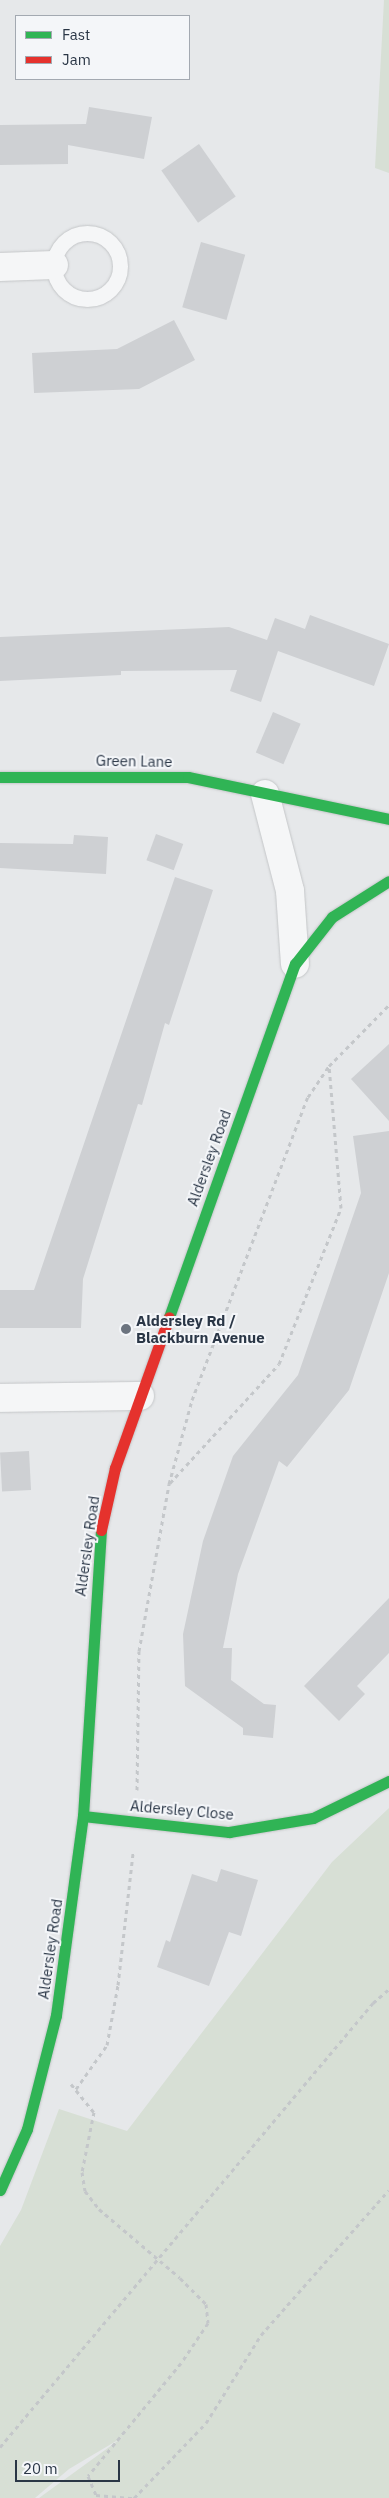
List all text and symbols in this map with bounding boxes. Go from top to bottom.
legend [15,15,190,80]
text: Fast [62,25,90,44]
text: Jam [62,50,91,69]
street label: Green Lane [96,751,172,771]
street label: Aldersley Road [183,1107,235,1209]
place label: Aldersley Rd / Blackburn Avenue [136,1311,265,1346]
marker: Aldersley Rd / Blackburn Avenue [120,1323,132,1335]
street label: Aldersley Road [71,1495,103,1597]
street label: Aldersley Close [129,1797,235,1823]
street label: Aldersley Road [34,1898,66,2000]
scale bar [18,2450,122,2482]
text: 20 m [23,2459,58,2478]

